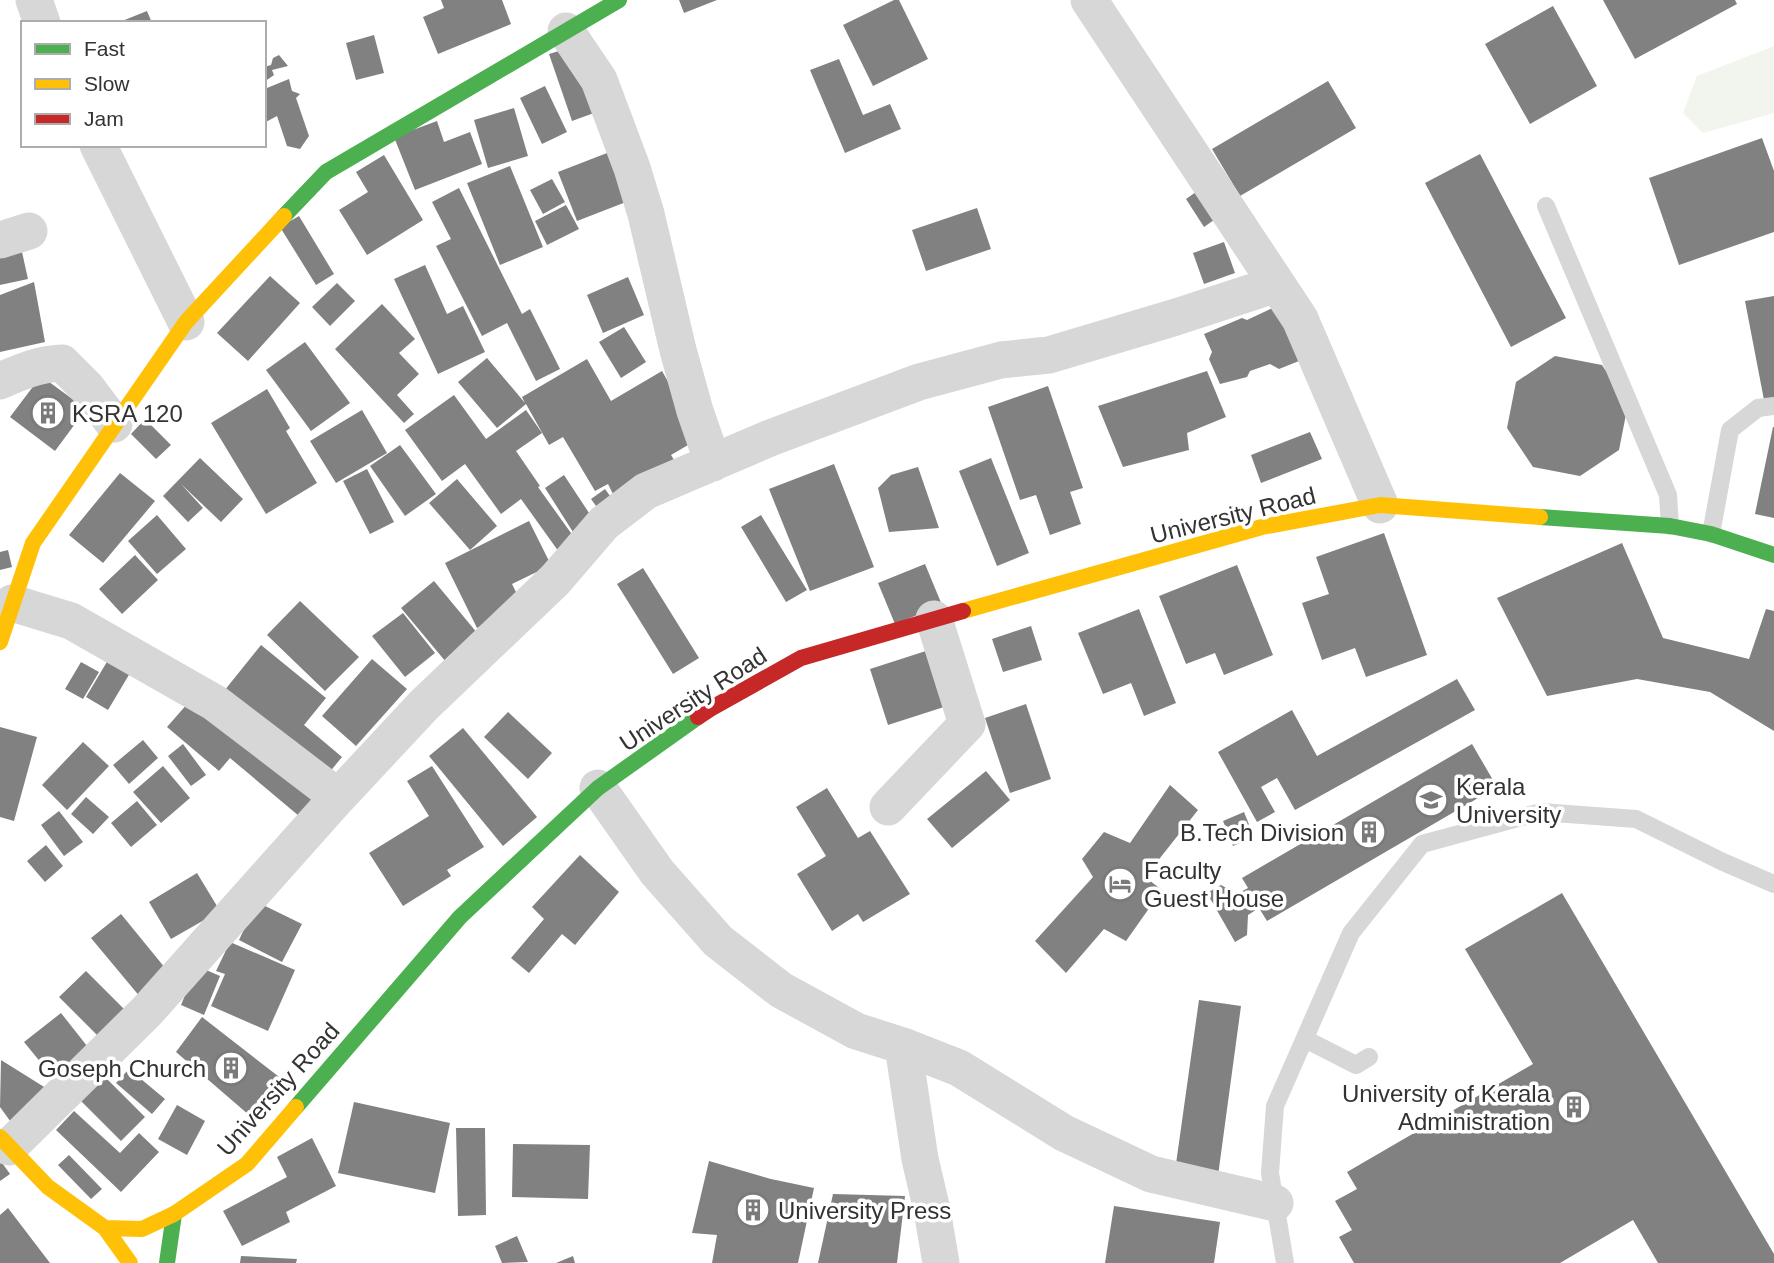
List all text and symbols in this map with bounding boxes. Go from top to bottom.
legend [21,21,266,147]
text: Fast [84,37,125,60]
text: Slow [84,72,130,95]
text: Jam [84,107,124,130]
building icon: KSRA 120 [29,394,67,432]
place label: KSRA 120 [72,400,183,427]
street label: University Road [1148,481,1318,549]
street label: University Road [615,642,771,756]
place label: Kerala University [1456,773,1561,828]
school or university icon: Kerala University [1412,781,1450,819]
building icon: B.Tech Division [1350,813,1388,851]
place label: B.Tech Division [1180,819,1344,846]
place label: Faculty Guest House [1144,857,1284,912]
hotel icon: Faculty Guest House [1101,865,1139,903]
street label: University Road [211,1017,345,1161]
building icon: Goseph Church [212,1049,250,1087]
place label: Goseph Church [38,1055,206,1082]
place label: University of Kerala Administration [1342,1080,1551,1135]
building icon: University of Kerala Administration [1555,1088,1593,1126]
building icon: University Press [734,1191,772,1229]
place label: University Press [778,1197,951,1224]

